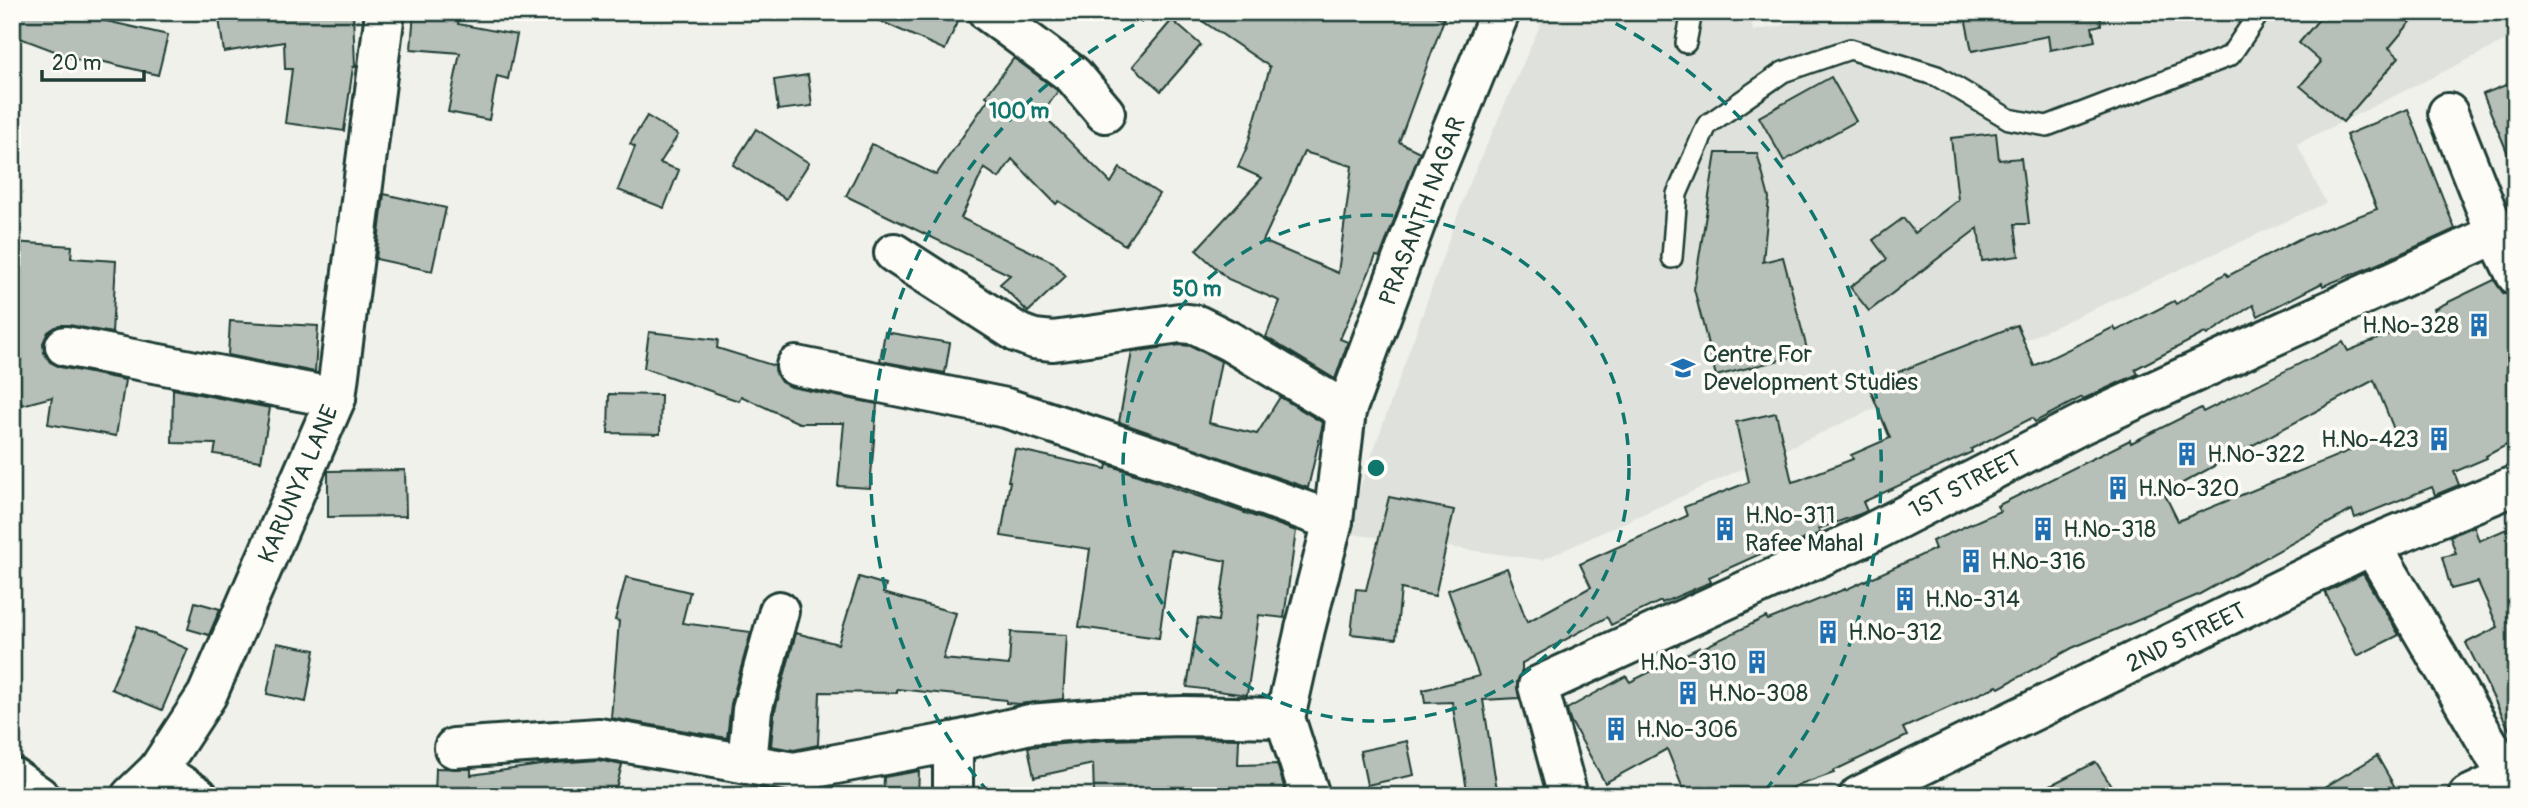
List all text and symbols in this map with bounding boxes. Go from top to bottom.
scale bar [42,38,144,82]
text: 20 m [52,50,101,77]
text: 100 m [989,98,1049,125]
street label: PRASANTH NAGAR [1373,113,1472,309]
text: 50 m [1173,276,1222,303]
place label: H.No-328 [2362,311,2459,340]
building icon: H.No-328 [2465,311,2493,339]
place label: Centre For Development Studies [1703,340,1918,397]
school or university icon: Centre For Development Studies [1669,354,1697,382]
street label: KARUNYA LANE [252,401,345,567]
place label: H.No-423 [2321,425,2419,454]
building icon: H.No-423 [2425,425,2453,453]
building icon: H.No-322 [2173,440,2201,468]
place label: H.No-322 [2207,440,2305,469]
street label: 1ST STREET [1905,444,2026,525]
centre of rings [1364,456,1388,480]
building icon: H.No-320 [2104,474,2132,502]
place label: H.No-320 [2138,474,2239,503]
place label: H.No-311 Rafee Mahal [1745,501,1864,558]
building icon: H.No-311 Rafee Mahal [1711,515,1739,543]
building icon: H.No-318 [2029,515,2057,543]
place label: H.No-318 [2063,515,2156,544]
building icon: H.No-316 [1957,547,1985,575]
place label: H.No-316 [1991,547,2086,576]
building icon: H.No-314 [1891,585,1919,613]
place label: H.No-314 [1925,585,2020,614]
street label: 2ND STREET [2122,596,2251,679]
building icon: H.No-312 [1814,618,1842,646]
place label: H.No-312 [1848,618,1942,647]
place label: H.No-310 [1640,648,1737,677]
building icon: H.No-310 [1743,648,1771,676]
building icon: H.No-308 [1674,679,1702,707]
place label: H.No-308 [1708,679,1808,708]
building icon: H.No-306 [1602,715,1630,743]
place label: H.No-306 [1636,715,1738,744]

